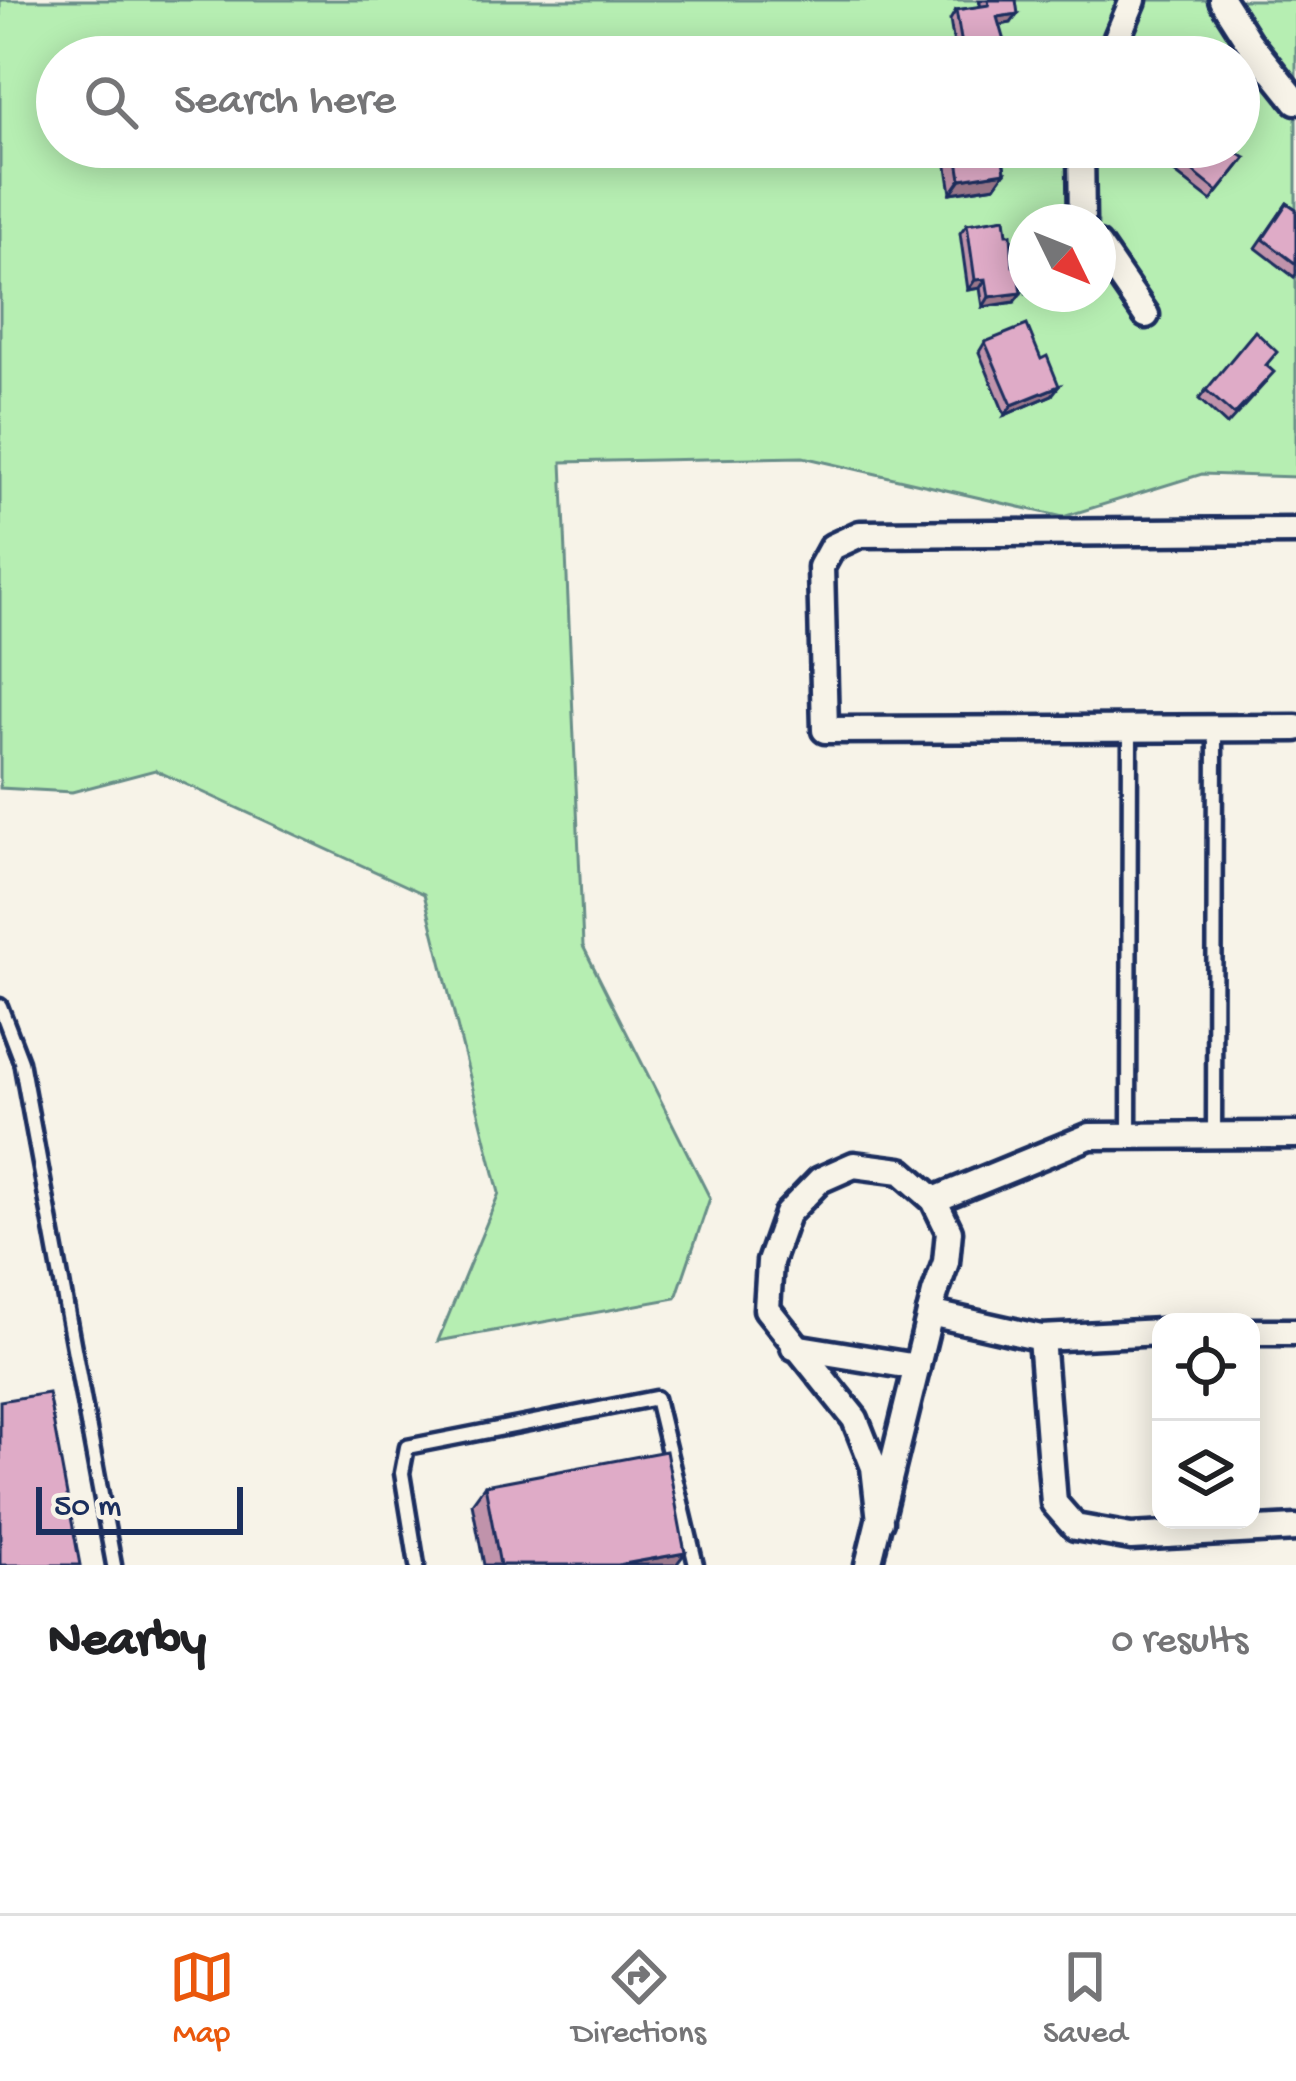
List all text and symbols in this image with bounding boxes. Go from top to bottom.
search box [36,36,1260,168]
icon: search [78,69,144,135]
text: Search here [174,76,396,129]
north arrow [1008,204,1116,312]
map controls [1152,1313,1260,1529]
button: locate [1152,1313,1260,1421]
button: layers [1152,1421,1260,1529]
scale bar [36,1481,243,1534]
text: 50 m [54,1489,121,1527]
text: Nearby [48,1613,206,1673]
text: 0 results [1111,1620,1248,1666]
tab: Map [169,1944,235,2054]
tab: Directions [572,1944,706,2054]
tab: Saved [1043,1944,1127,2054]

